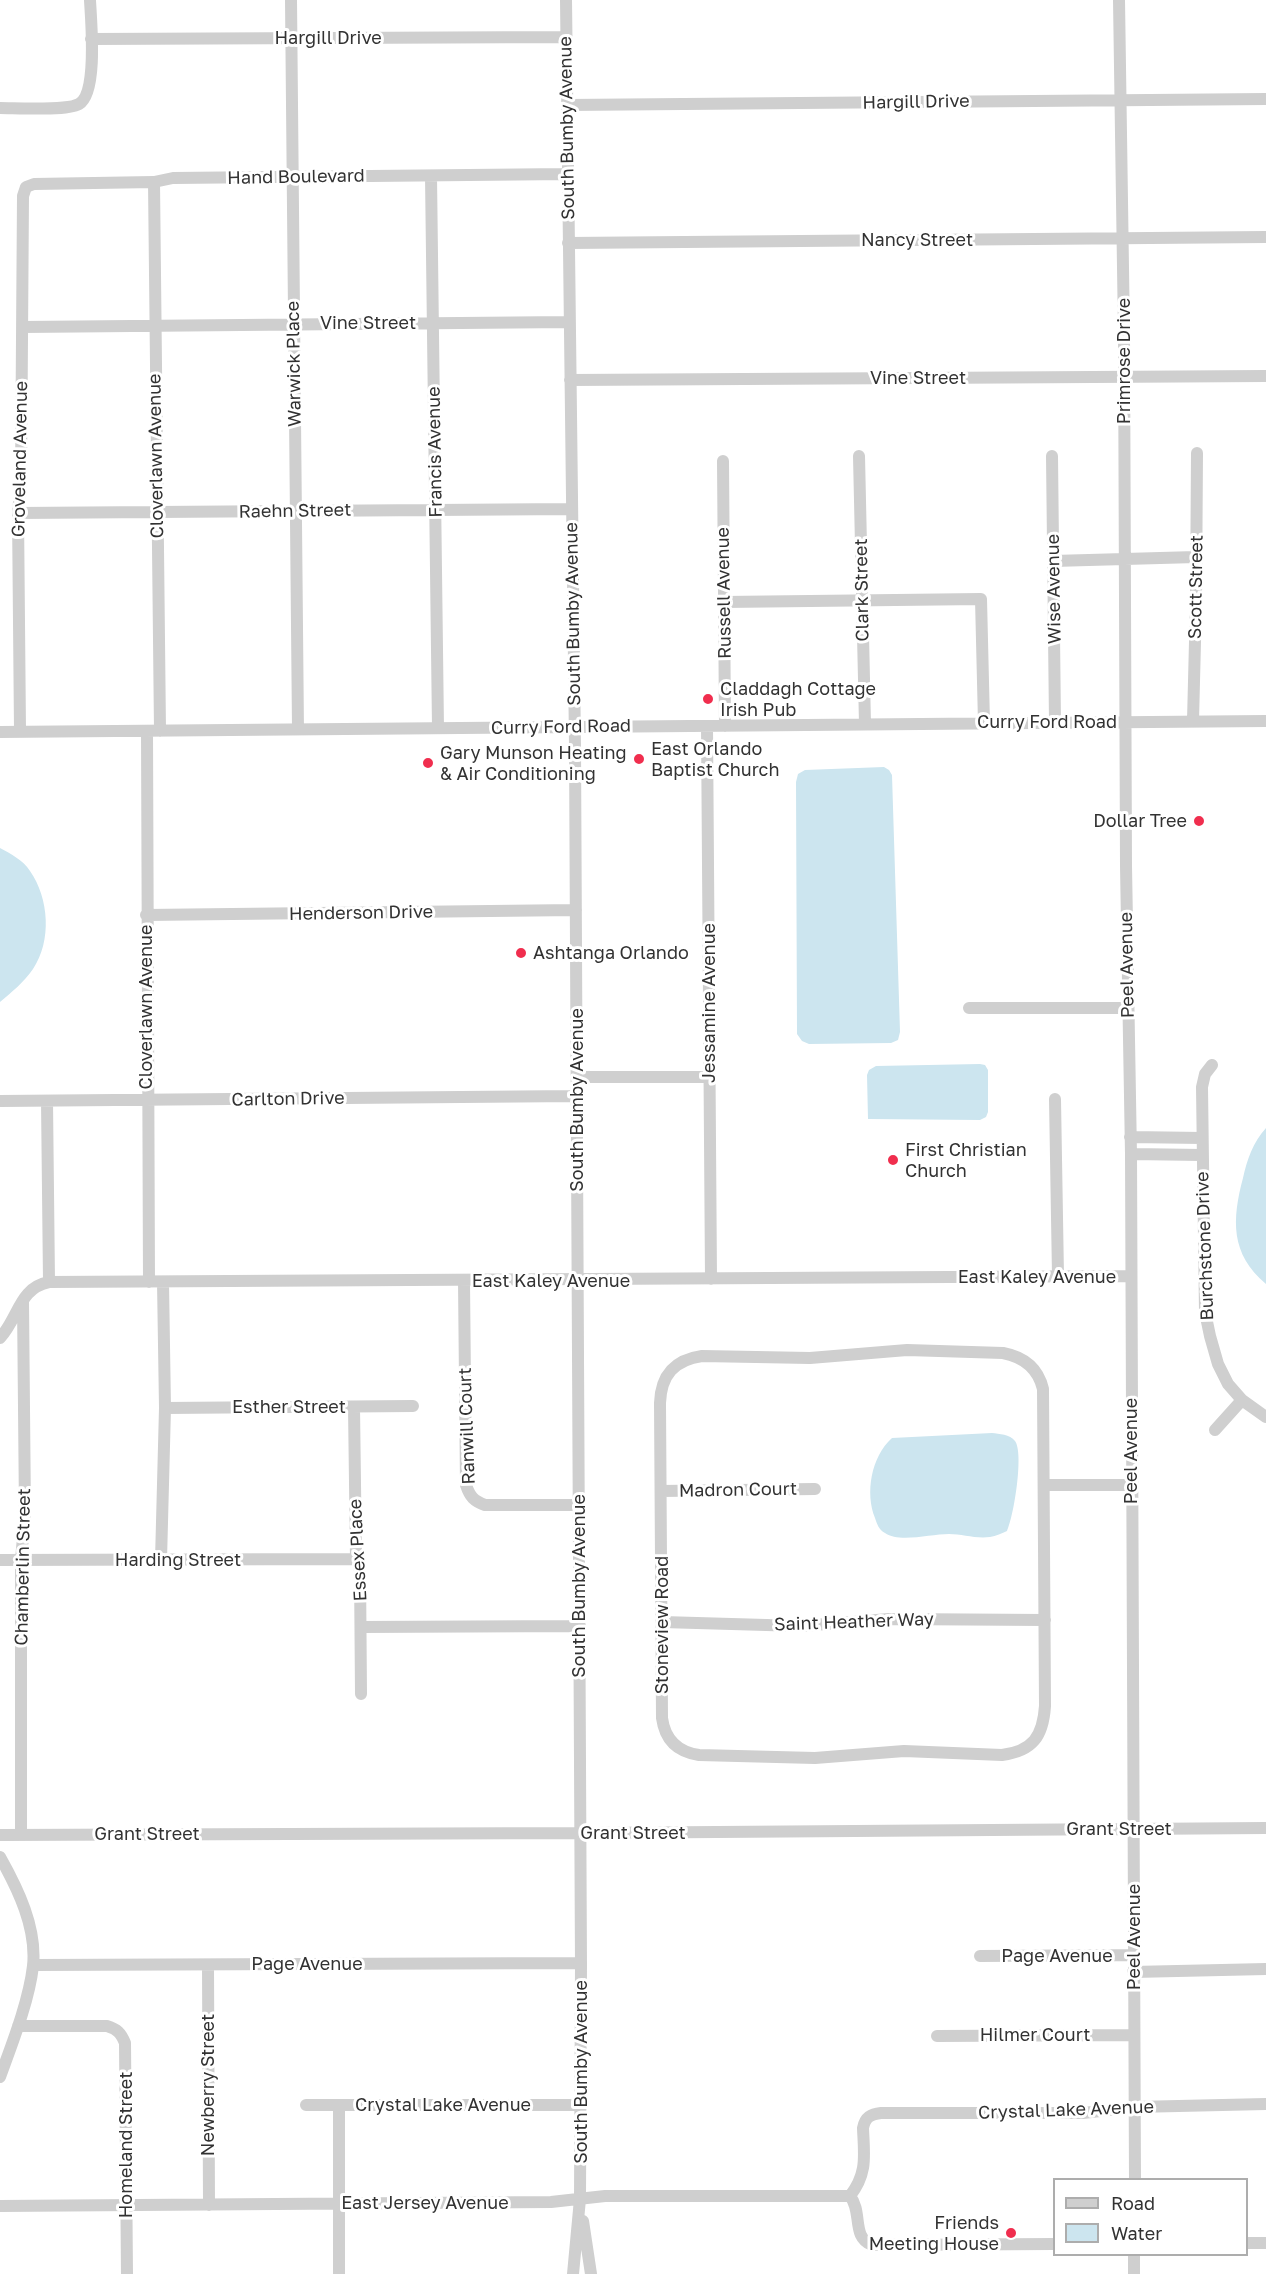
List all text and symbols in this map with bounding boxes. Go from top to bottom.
street label: Hargill Drive [274,27,382,49]
street label: South Bumby Avenue [555,36,579,220]
street label: Hargill Drive [862,90,970,114]
street label: Hand Boulevard [227,165,365,189]
street label: Nancy Street [861,229,973,251]
street label: Primrose Drive [1113,298,1135,424]
street label: Warwick Place [282,301,306,427]
street label: Vine Street [320,312,416,334]
street label: Vine Street [870,367,966,389]
street label: Cloverlawn Avenue [144,373,168,539]
street label: Groveland Avenue [8,381,32,537]
street label: Francis Avenue [423,386,447,518]
street label: Raehn Street [239,499,351,523]
street label: South Bumby Avenue [561,522,585,706]
street label: Russell Avenue [712,527,736,659]
street label: Wise Avenue [1042,534,1066,644]
street label: Scott Street [1184,535,1208,639]
street label: Clark Street [850,538,874,642]
place label: Claddagh Cottage Irish Pub [720,678,876,720]
marker: Claddagh Cottage Irish Pub [701,692,715,706]
street label: Curry Ford Road [977,711,1117,733]
street label: Curry Ford Road [491,715,631,739]
place label: East Orlando Baptist Church [651,738,779,780]
place label: Gary Munson Heating & Air Conditioning [440,742,627,784]
marker: East Orlando Baptist Church [632,752,646,766]
marker: Gary Munson Heating & Air Conditioning [421,756,435,770]
place label: Dollar Tree [1093,810,1187,832]
marker: Dollar Tree [1192,814,1206,828]
street label: Henderson Drive [289,901,433,925]
street label: Peel Avenue [1115,912,1139,1018]
street label: Jessamine Avenue [698,923,720,1083]
street label: Cloverlawn Avenue [135,925,157,1089]
place label: Ashtanga Orlando [533,942,689,964]
marker: Ashtanga Orlando [514,946,528,960]
street label: South Bumby Avenue [566,1008,588,1192]
street label: Carlton Drive [231,1087,345,1111]
place label: First Christian Church [905,1139,1027,1182]
marker: First Christian Church [886,1153,900,1167]
street label: Burchstone Drive [1192,1171,1218,1321]
street label: East Kaley Avenue [958,1266,1116,1288]
street label: East Kaley Avenue [472,1270,630,1292]
street label: Ranwill Court [454,1367,480,1485]
street label: Esther Street [232,1396,346,1418]
street label: Peel Avenue [1120,1398,1142,1504]
street label: Madron Court [679,1478,797,1502]
street label: Chamberlin Street [11,1488,35,1646]
street label: South Bumby Avenue [568,1494,590,1678]
street label: Essex Place [345,1498,371,1602]
street label: Harding Street [115,1549,241,1571]
street label: Stoneview Road [651,1556,673,1694]
street label: Saint Heather Way [774,1608,934,1636]
street label: Grant Street [1066,1818,1172,1840]
street label: Grant Street [580,1822,686,1844]
street label: Grant Street [94,1823,200,1845]
street label: Peel Avenue [1123,1884,1145,1990]
street label: Page Avenue [1001,1945,1113,1967]
street label: Page Avenue [251,1953,363,1975]
street label: South Bumby Avenue [570,1980,592,2164]
street label: Newberry Street [197,2014,219,2156]
street label: Hilmer Court [980,2024,1090,2046]
street label: Homeland Street [115,2072,137,2218]
street label: Crystal Lake Avenue [355,2094,531,2116]
street label: Crystal Lake Avenue [978,2096,1154,2124]
legend [1053,2178,1248,2256]
street label: East Jersey Avenue [341,2192,509,2214]
text: Road [1111,2192,1155,2214]
place label: Friends Meeting House [869,2212,999,2254]
text: Water [1111,2222,1162,2244]
marker: Friends Meeting House [1004,2226,1018,2240]

